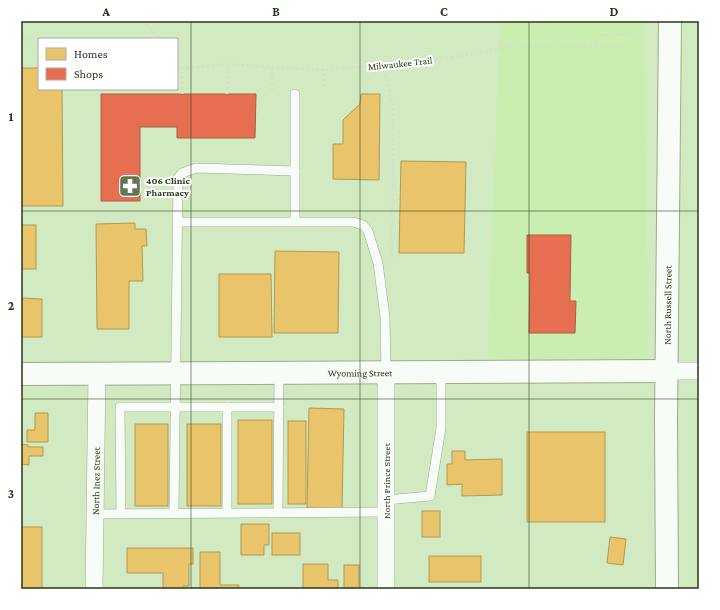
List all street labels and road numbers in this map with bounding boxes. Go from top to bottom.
street label: Milwaukee Trail [367,55,433,72]
street label: North Russell Street [662,265,674,345]
street label: Wyoming Street [328,367,393,379]
street label: North Prince Street [381,442,392,519]
street label: North Inez Street [90,446,102,515]

